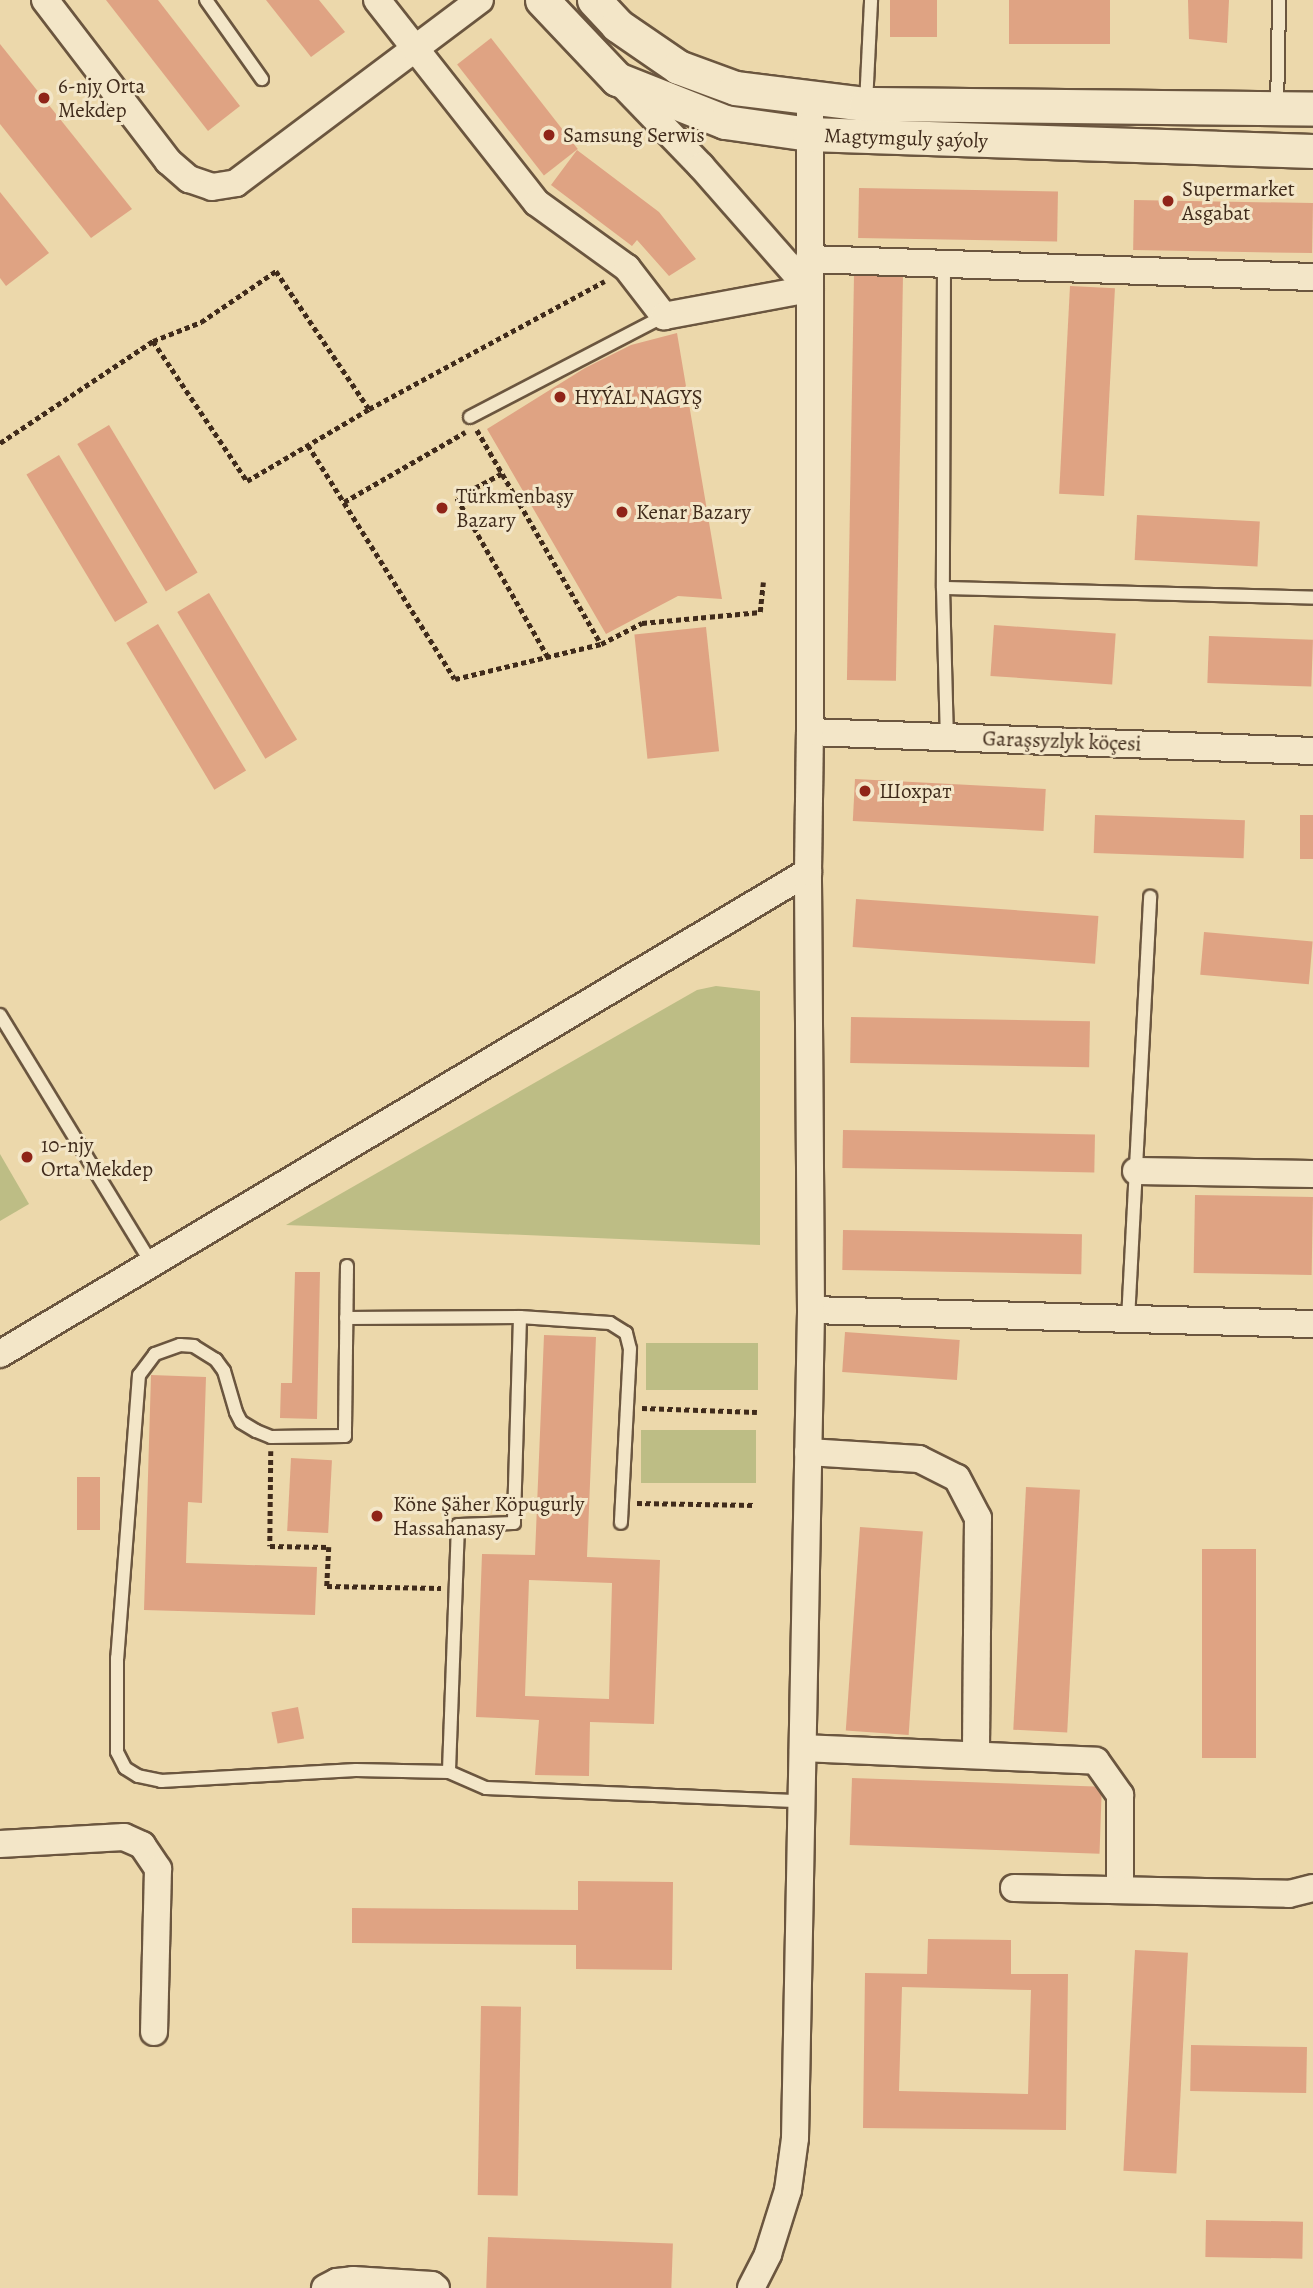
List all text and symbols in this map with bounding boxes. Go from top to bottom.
place label: 6-njy Orta Mekdep [58,73,145,123]
marker: 6-njy Orta Mekdep [36,90,52,106]
place label: Samsung Serwis [563,122,705,148]
street label: Magtymguly şaýoly [824,123,988,153]
marker: Samsung Serwis [541,127,557,143]
place label: Supermarket Asgabat [1182,176,1295,226]
marker: Supermarket Asgabat [1160,193,1176,209]
place label: HYÝAL NAGYŞ [574,384,703,410]
marker: HYÝAL NAGYŞ [552,389,568,405]
place label: Türkmenbaşy Bazary [456,483,573,533]
place label: Kenar Bazary [636,499,751,525]
marker: Türkmenbaşy Bazary [434,500,450,516]
marker: Kenar Bazary [614,504,630,520]
street label: Garaşsyzlyk köçesi [982,726,1142,756]
place label: Шохрат [879,778,952,804]
marker: Шохрат [857,783,873,799]
place label: 10-njy Orta Mekdep [41,1132,153,1182]
marker: 10-njy Orta Mekdep [19,1149,35,1165]
place label: Köne Şäher Köpugurly Hassahanasy [393,1491,584,1541]
marker: Köne Şäher Köpugurly Hassahanasy [367,1506,387,1526]

